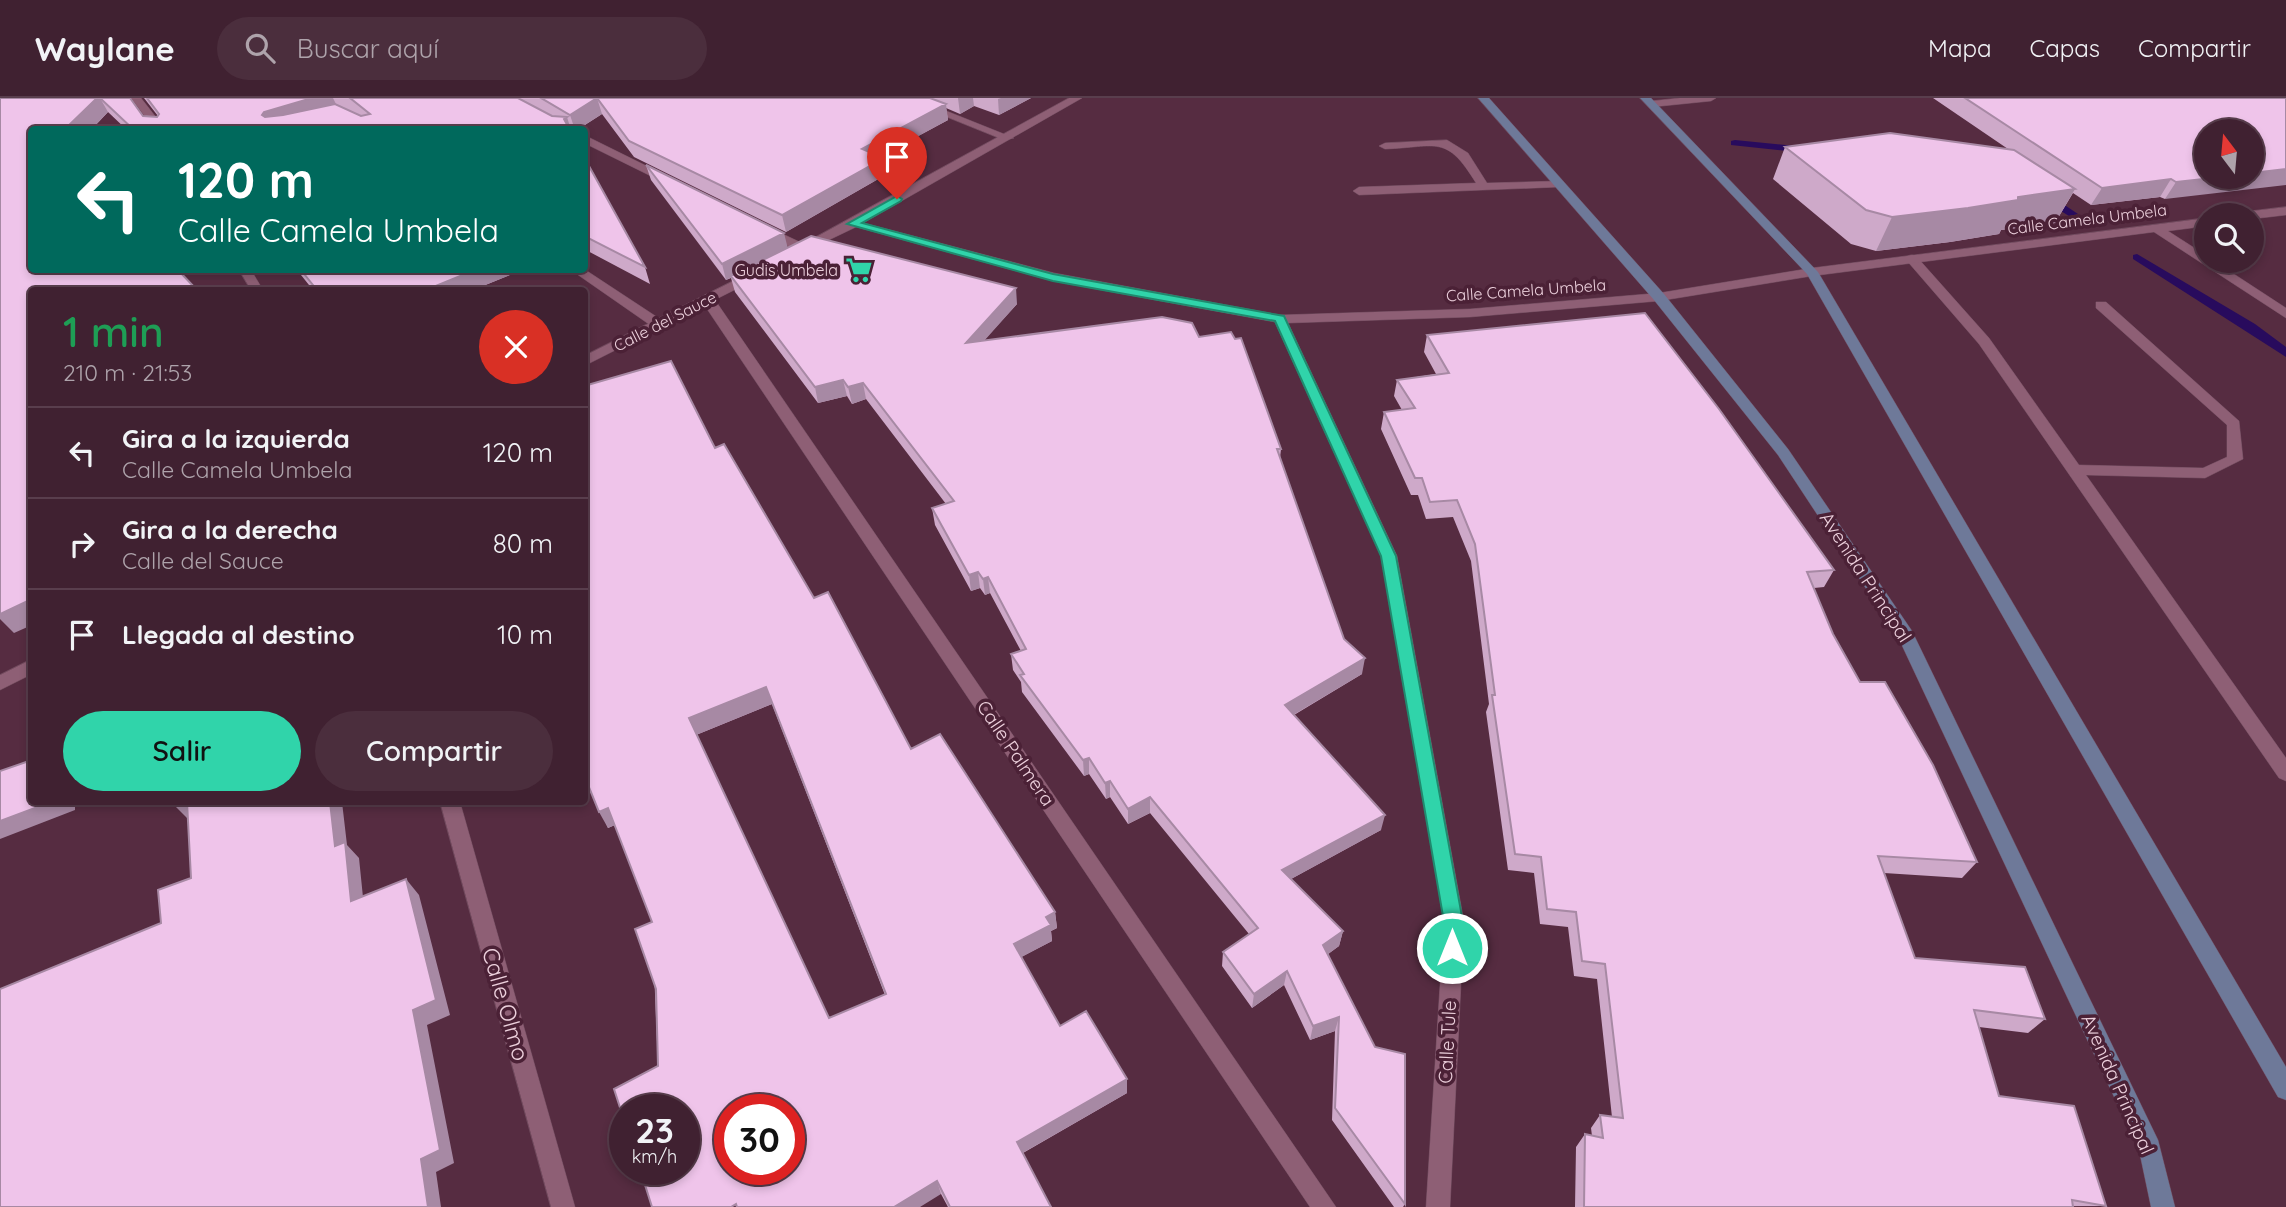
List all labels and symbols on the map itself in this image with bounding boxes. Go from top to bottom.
north arrow [2194,119,2264,189]
pin [867,127,927,199]
street label: Calle Camela Umbela [2006,199,2168,239]
supermarket icon: Gudis Umbela [844,255,874,285]
place label: Gudis Umbela [735,260,838,280]
street label: Calle Camela Umbela [1445,274,1607,306]
street label: Calle del Sauce [610,287,720,355]
street label: Avenida Principal [1815,507,1917,647]
street label: Calle Palmera [972,696,1060,810]
position arrow [1415,911,1489,985]
street label: Calle Olmo [476,944,536,1064]
street label: Calle Tule [1433,1000,1461,1084]
street label: Avenida Principal [2076,1010,2160,1158]
speed limit sign: 30 [714,1094,805,1185]

